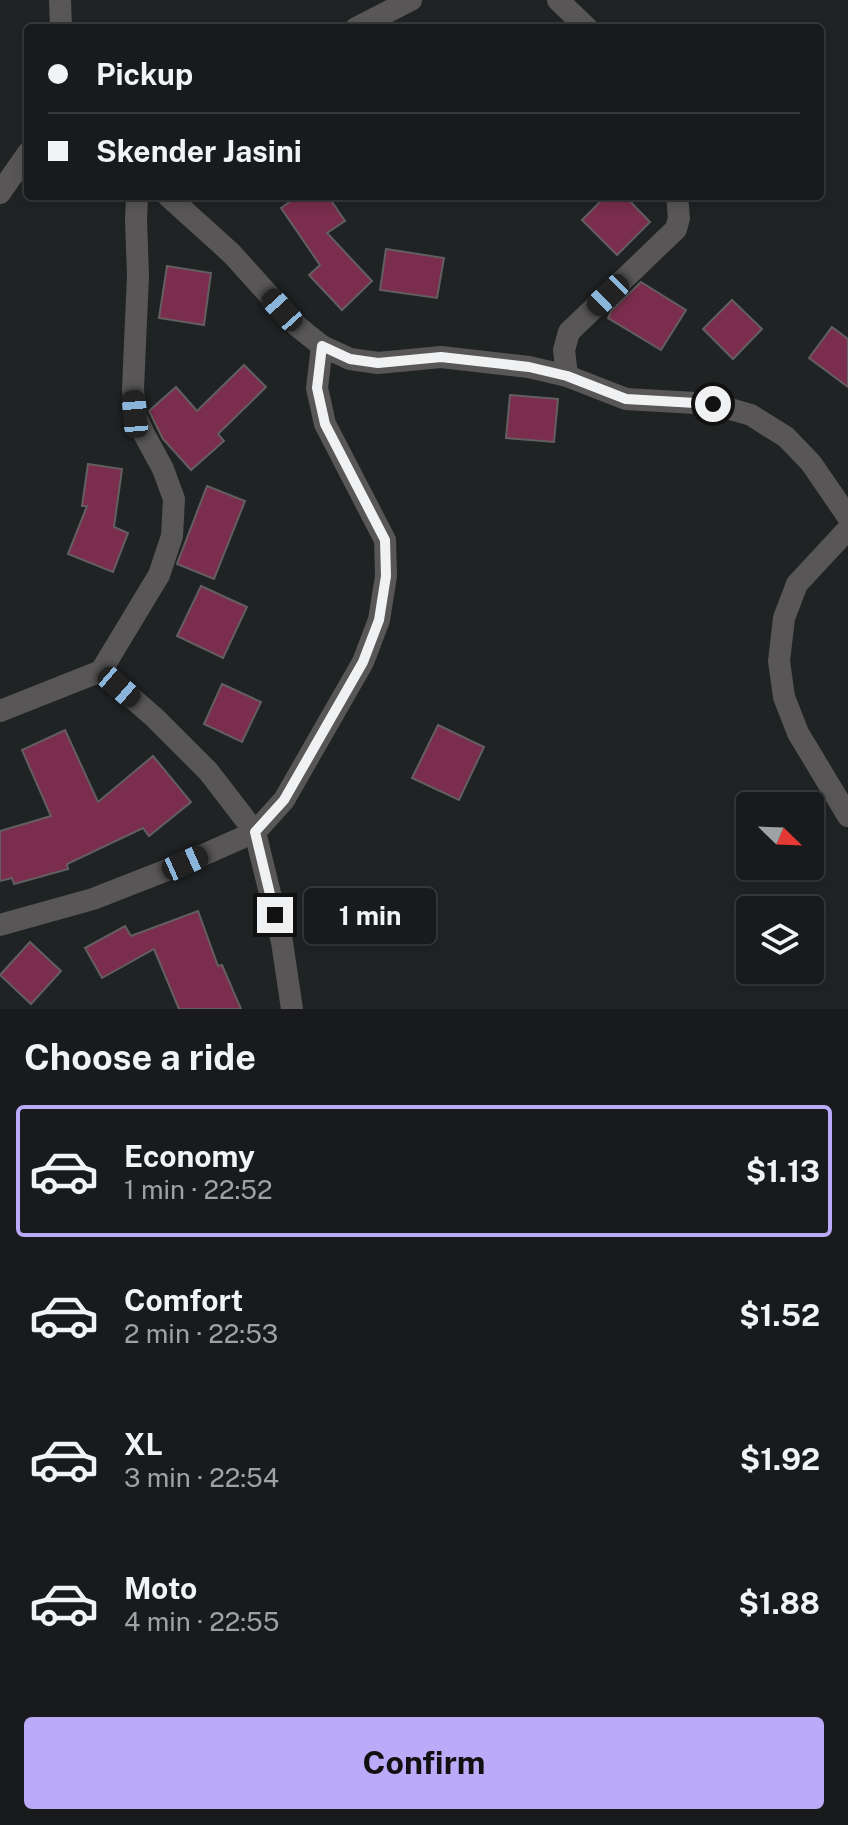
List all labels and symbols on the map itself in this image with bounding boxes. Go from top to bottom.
car [582,270,634,320]
car [257,284,307,336]
route start [695,386,731,422]
car [121,389,149,439]
car [93,662,145,712]
north arrow [736,792,824,880]
car [158,842,212,884]
callout: 1 min [303,887,435,943]
route end [257,897,293,933]

